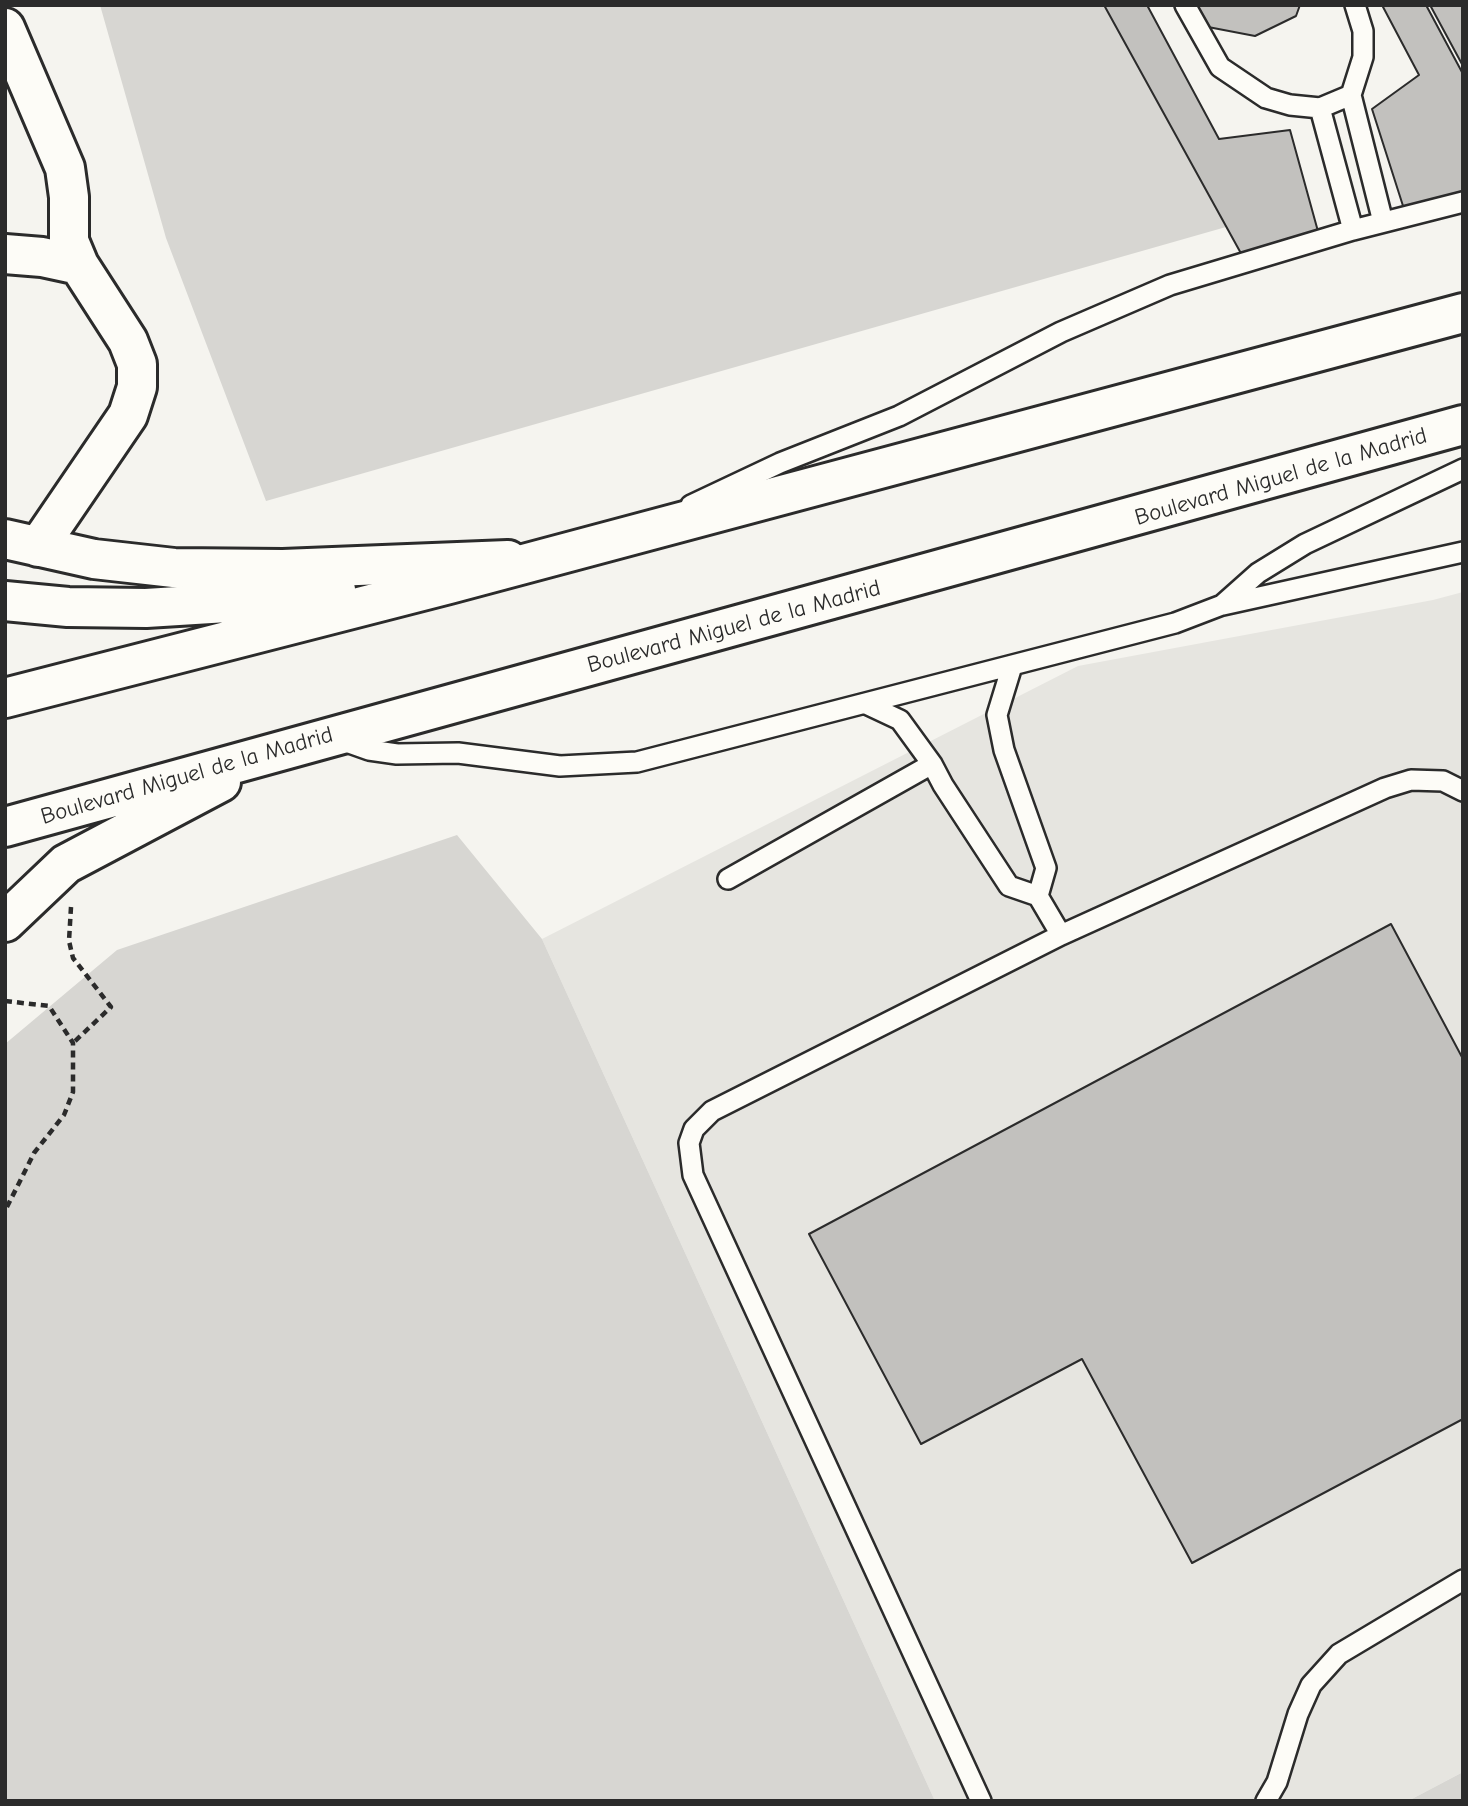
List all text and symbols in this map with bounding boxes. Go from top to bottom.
street label: Boulevard Miguel de la Madrid [1132,422,1430,532]
street label: Boulevard Miguel de la Madrid [584,575,884,679]
street label: Boulevard Miguel de la Madrid [38,721,336,831]

